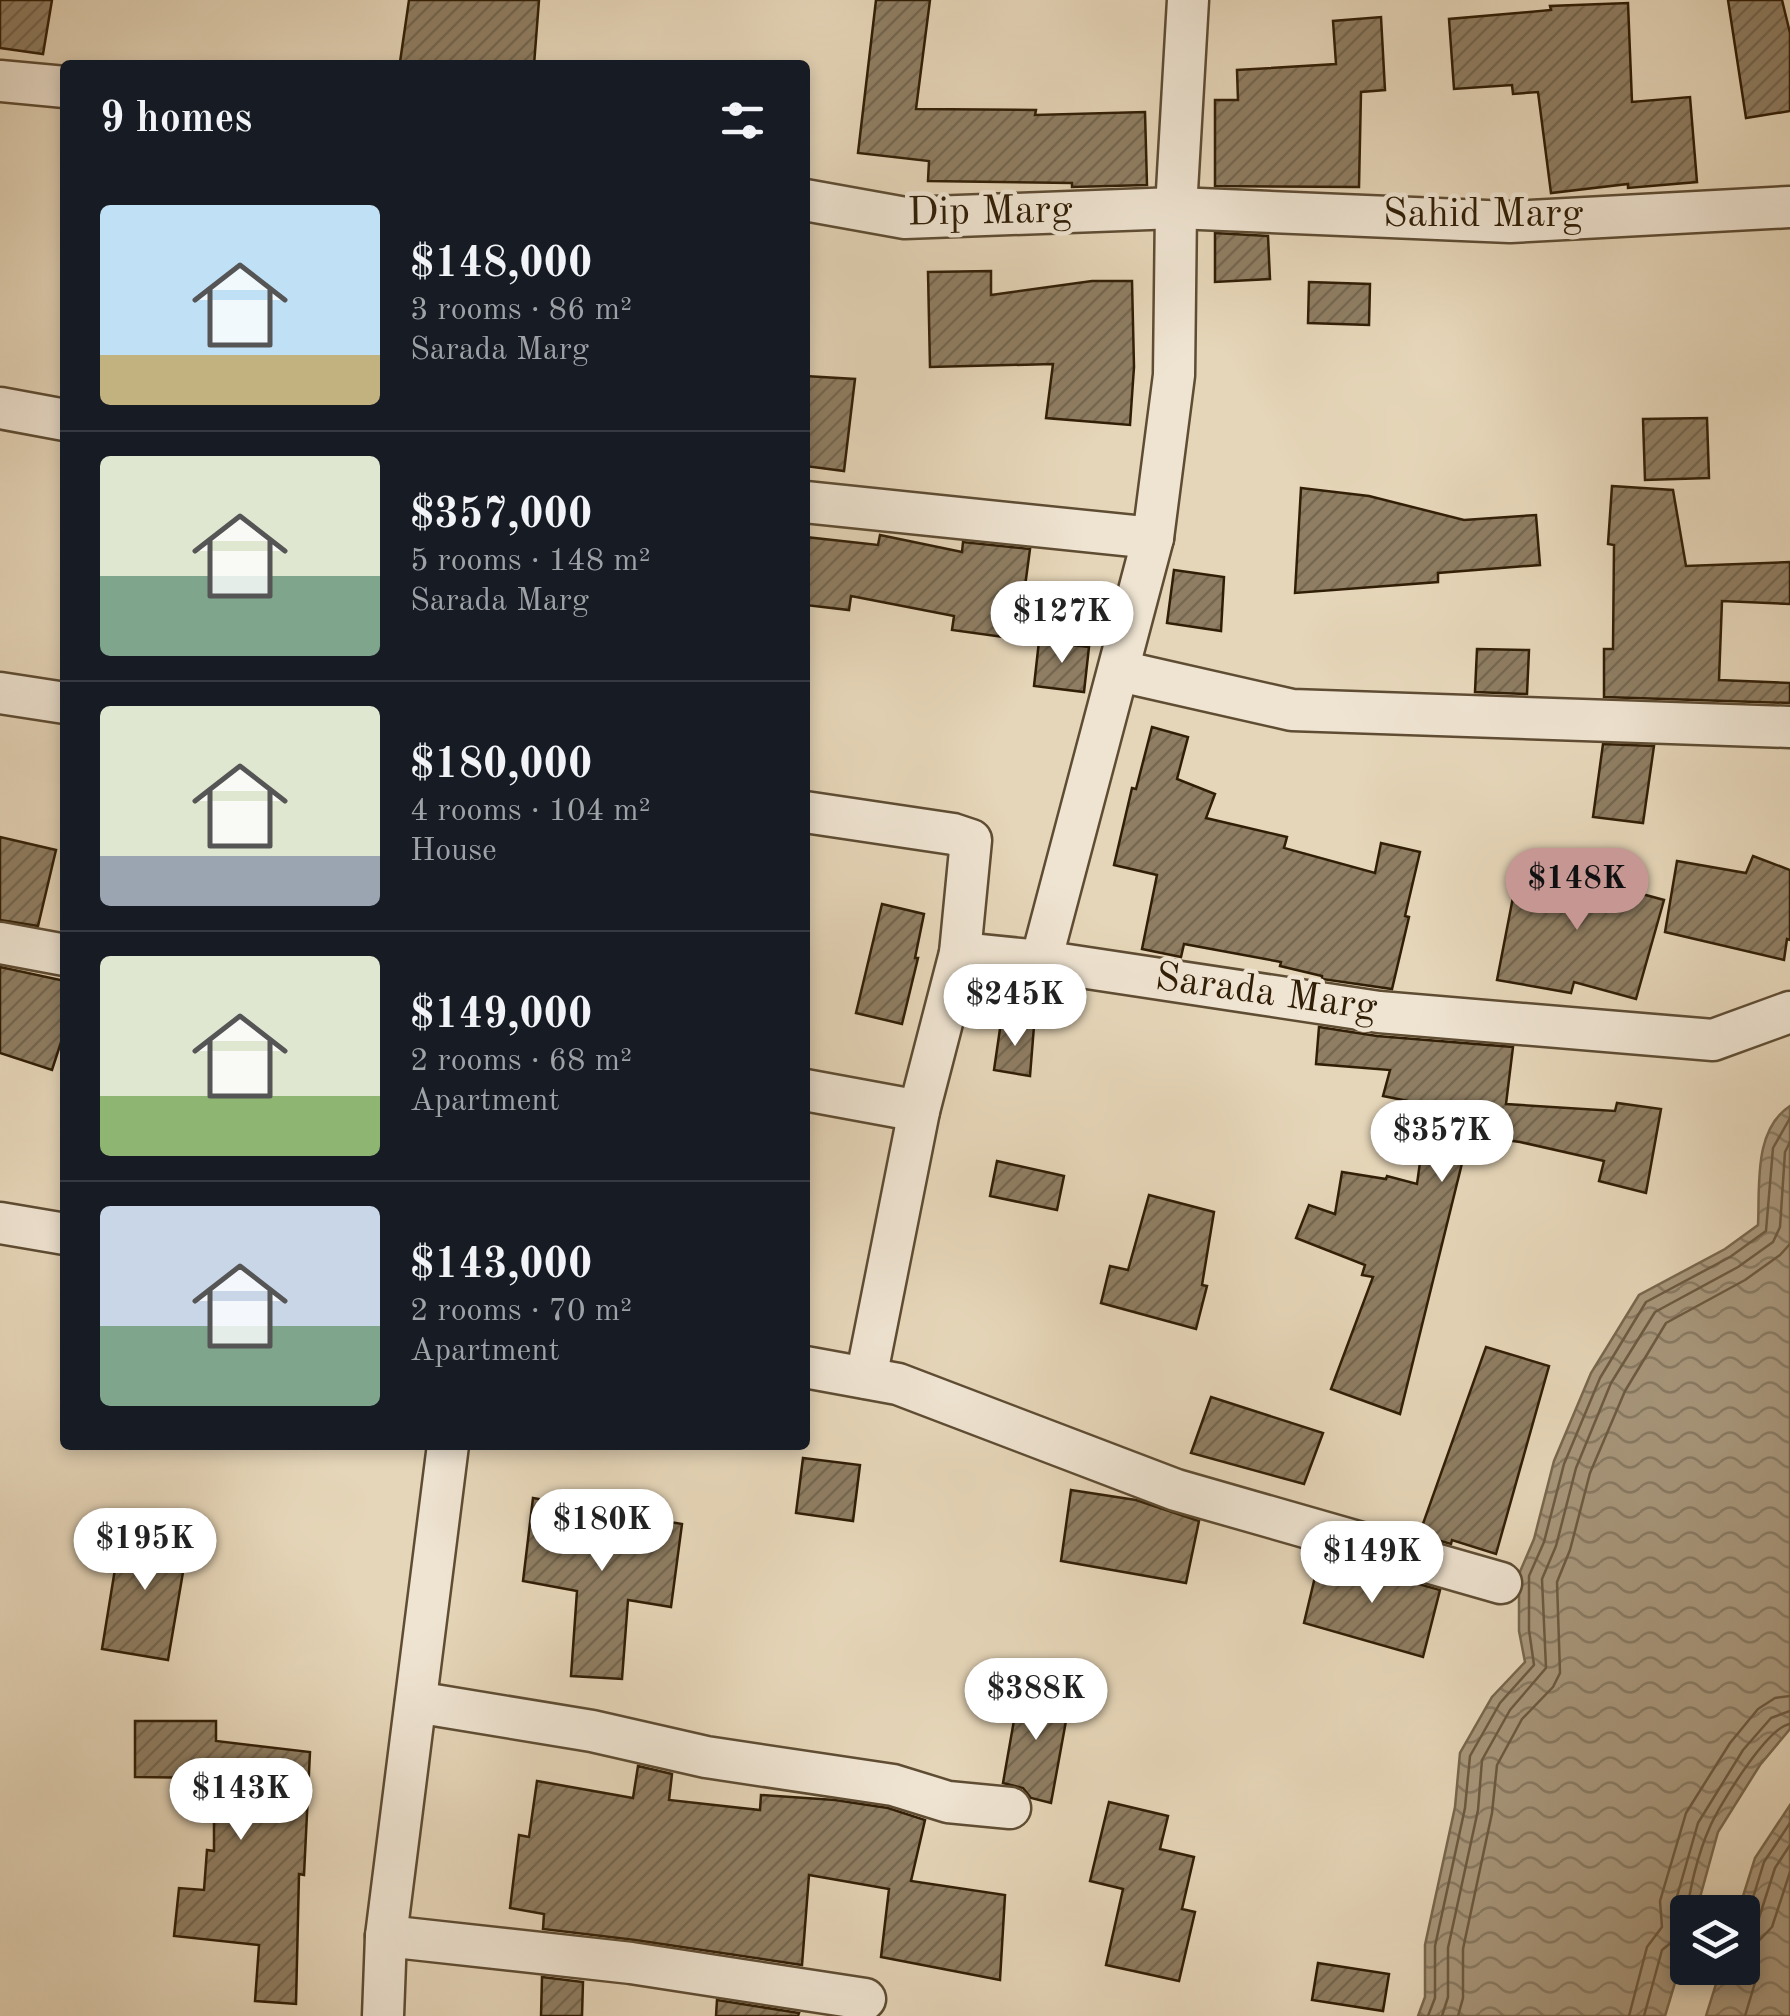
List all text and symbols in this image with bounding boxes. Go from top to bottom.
icon: filters [715,93,770,148]
text: 9 homes [100,99,252,141]
street label: Dip Marg [907,192,1073,234]
street label: Sahid Marg [1383,196,1584,236]
text: $148,000 [410,244,592,286]
icon: home [180,245,300,365]
text: 3 rooms · 86 m² [410,295,632,327]
text: Sarada Marg [410,335,589,367]
text: $357,000 [410,495,592,537]
icon: home [180,496,300,616]
text: 5 rooms · 148 m² [410,546,651,578]
pin: $127K [992,581,1132,666]
text: Sarada Marg [410,586,589,618]
text: $127K [1013,597,1111,629]
text: $180,000 [410,745,592,787]
icon: home [180,746,300,866]
text: 4 rooms · 104 m² [410,796,651,828]
text: House [410,836,497,868]
pin: $148K [1507,848,1647,933]
text: $148K [1528,864,1626,896]
street label: Sarada Marg [1152,959,1380,1029]
pin: $245K [945,964,1085,1049]
text: $245K [966,980,1064,1012]
text: $149,000 [410,995,592,1037]
icon: home [180,996,300,1116]
text: 2 rooms · 68 m² [410,1046,632,1078]
text: Apartment [410,1086,560,1118]
pin: $357K [1372,1100,1512,1185]
text: $357K [1393,1116,1491,1148]
text: $143,000 [410,1245,592,1287]
icon: home [180,1246,300,1366]
text: 2 rooms · 70 m² [410,1296,632,1328]
text: Apartment [410,1336,560,1368]
pin: $180K [532,1489,672,1574]
text: $180K [553,1505,651,1537]
pin: $195K [75,1508,215,1593]
pin: $149K [1302,1521,1442,1606]
text: $195K [96,1524,194,1556]
text: $149K [1323,1537,1421,1569]
pin: $388K [966,1658,1106,1743]
text: $388K [987,1674,1085,1706]
pin: $143K [171,1758,311,1843]
text: $143K [192,1774,290,1806]
map controls [1670,1895,1760,1985]
button: layers [1670,1895,1760,1985]

